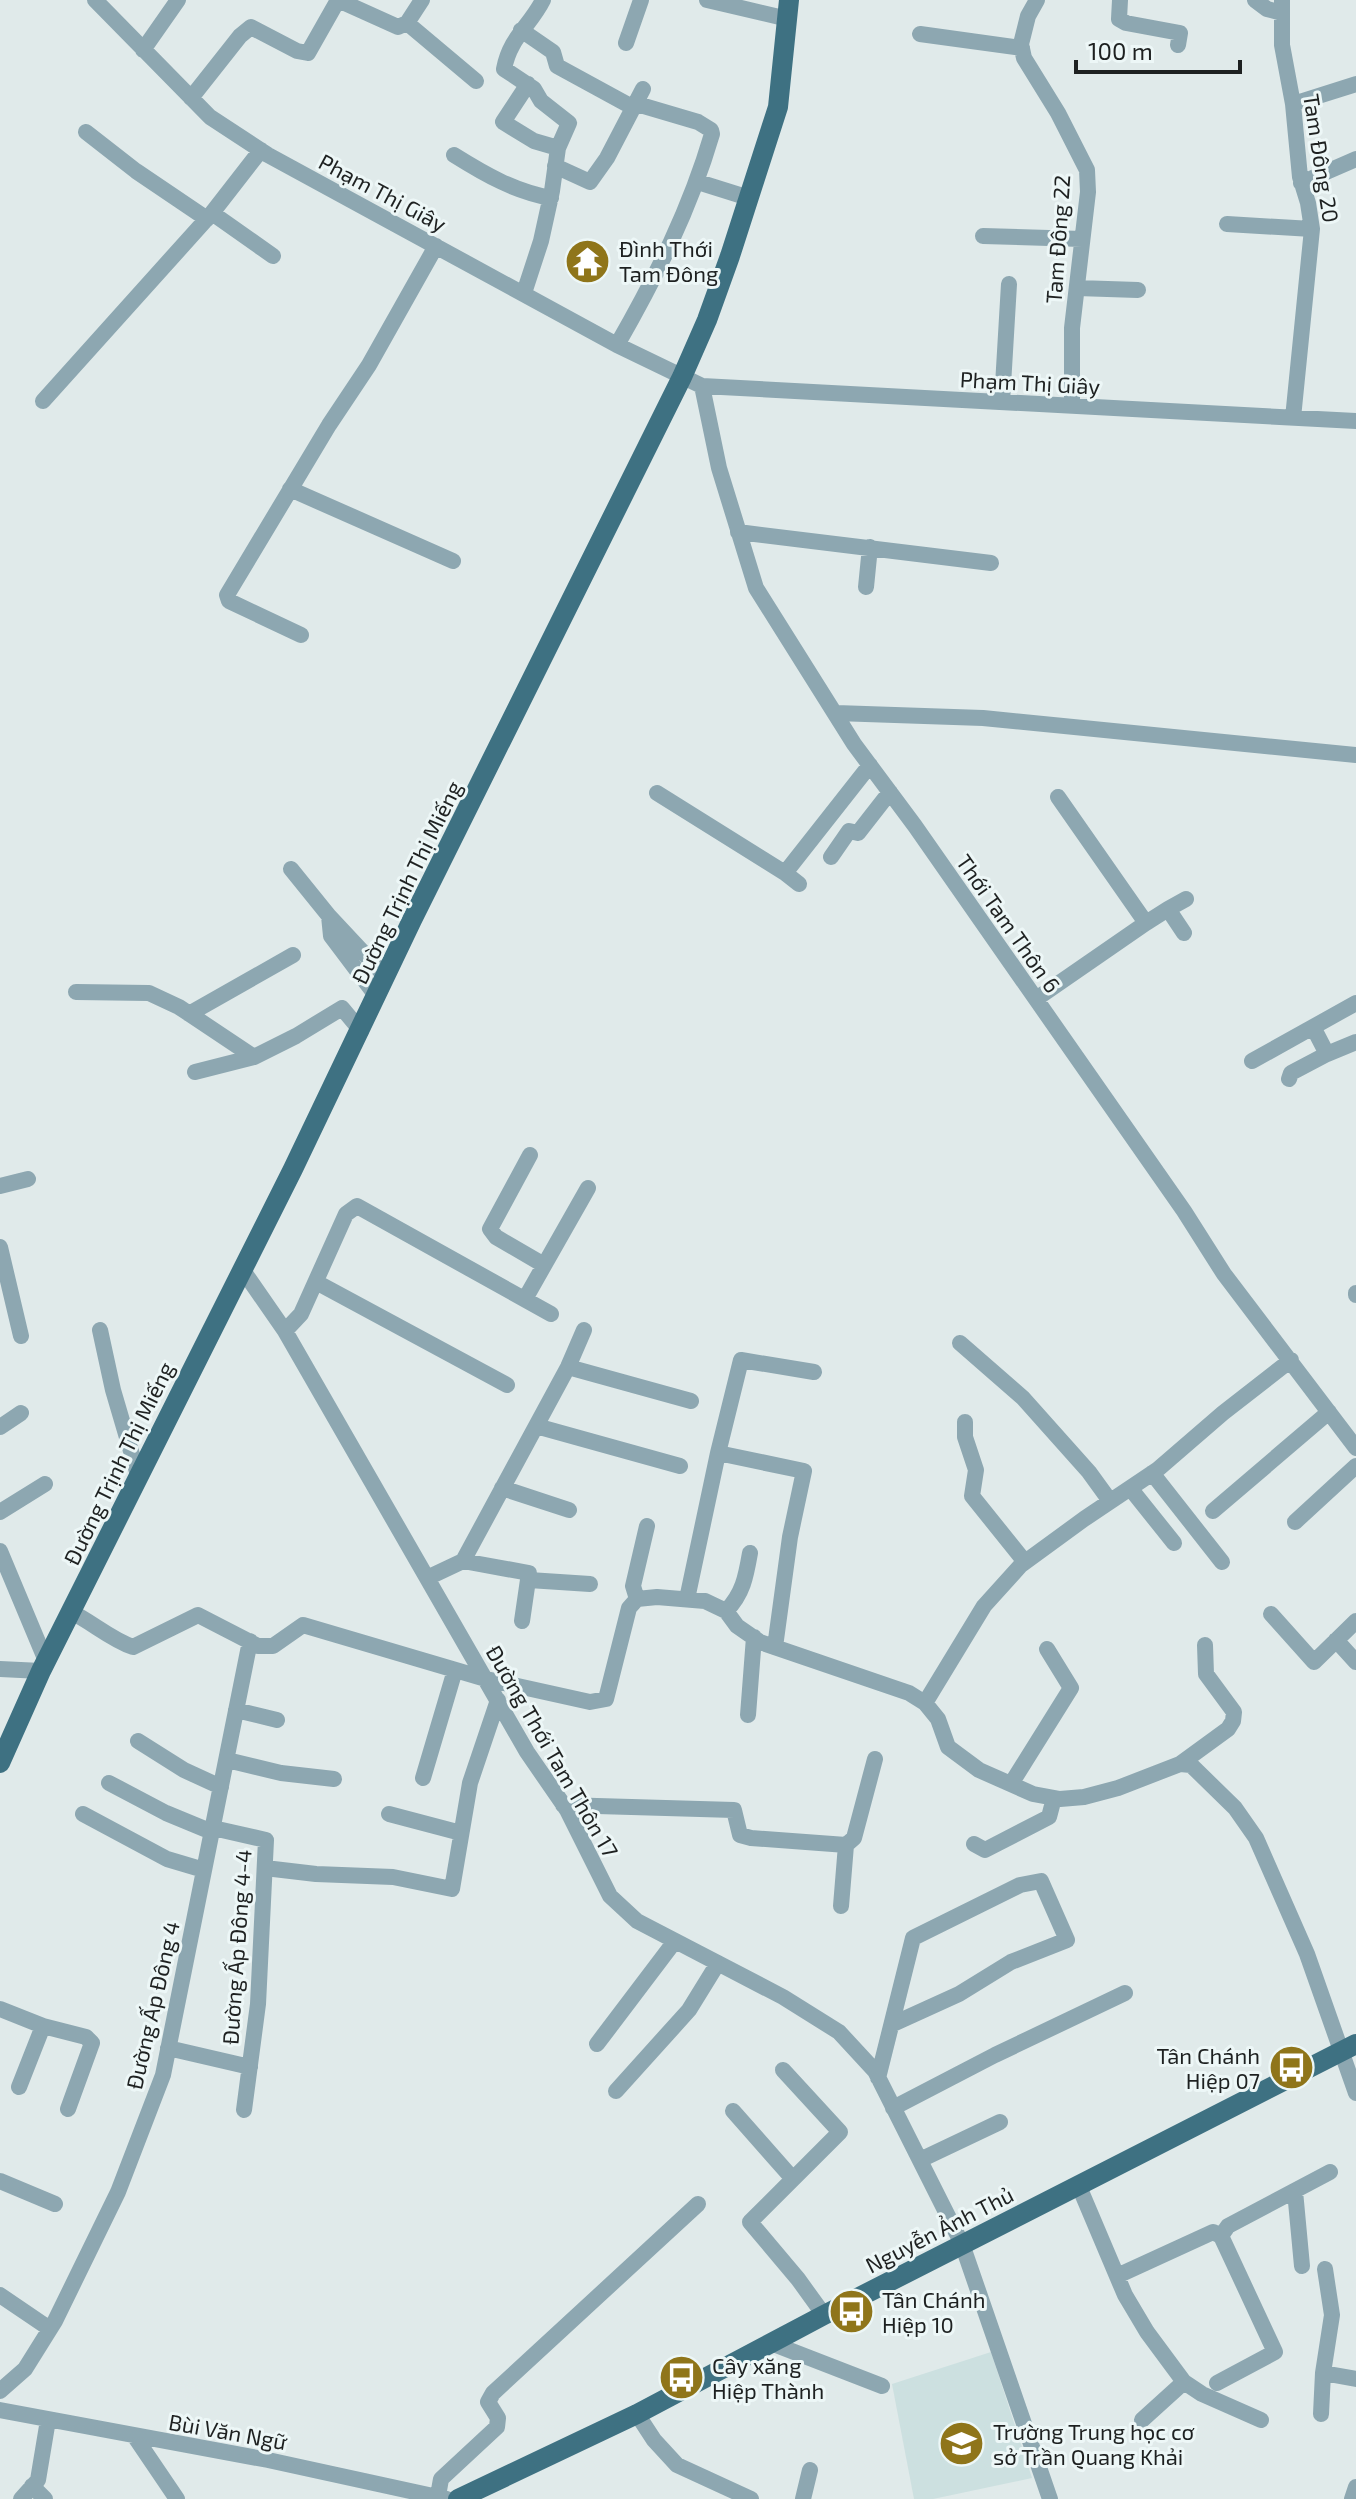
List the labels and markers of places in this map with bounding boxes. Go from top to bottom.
place label: Đình Thới Tam Đông [619,235,718,286]
temple icon: Đình Thới Tam Đông [564,237,612,285]
place label: Tân Chánh Hiệp 07 [1157,2042,1260,2093]
bus stop icon: Tân Chánh Hiệp 07 [1267,2044,1315,2092]
place label: Tân Chánh Hiệp 10 [882,2286,985,2337]
bus stop icon: Tân Chánh Hiệp 10 [827,2288,875,2336]
place label: Cây xăng Hiệp Thành [712,2352,824,2403]
bus stop icon: Cây xăng Hiệp Thành [657,2354,705,2402]
place label: Trường Trung học cơ sở Trần Quang Khải [993,2418,1194,2470]
school or university icon: Trường Trung học cơ sở Trần Quang Khải [938,2420,986,2468]

